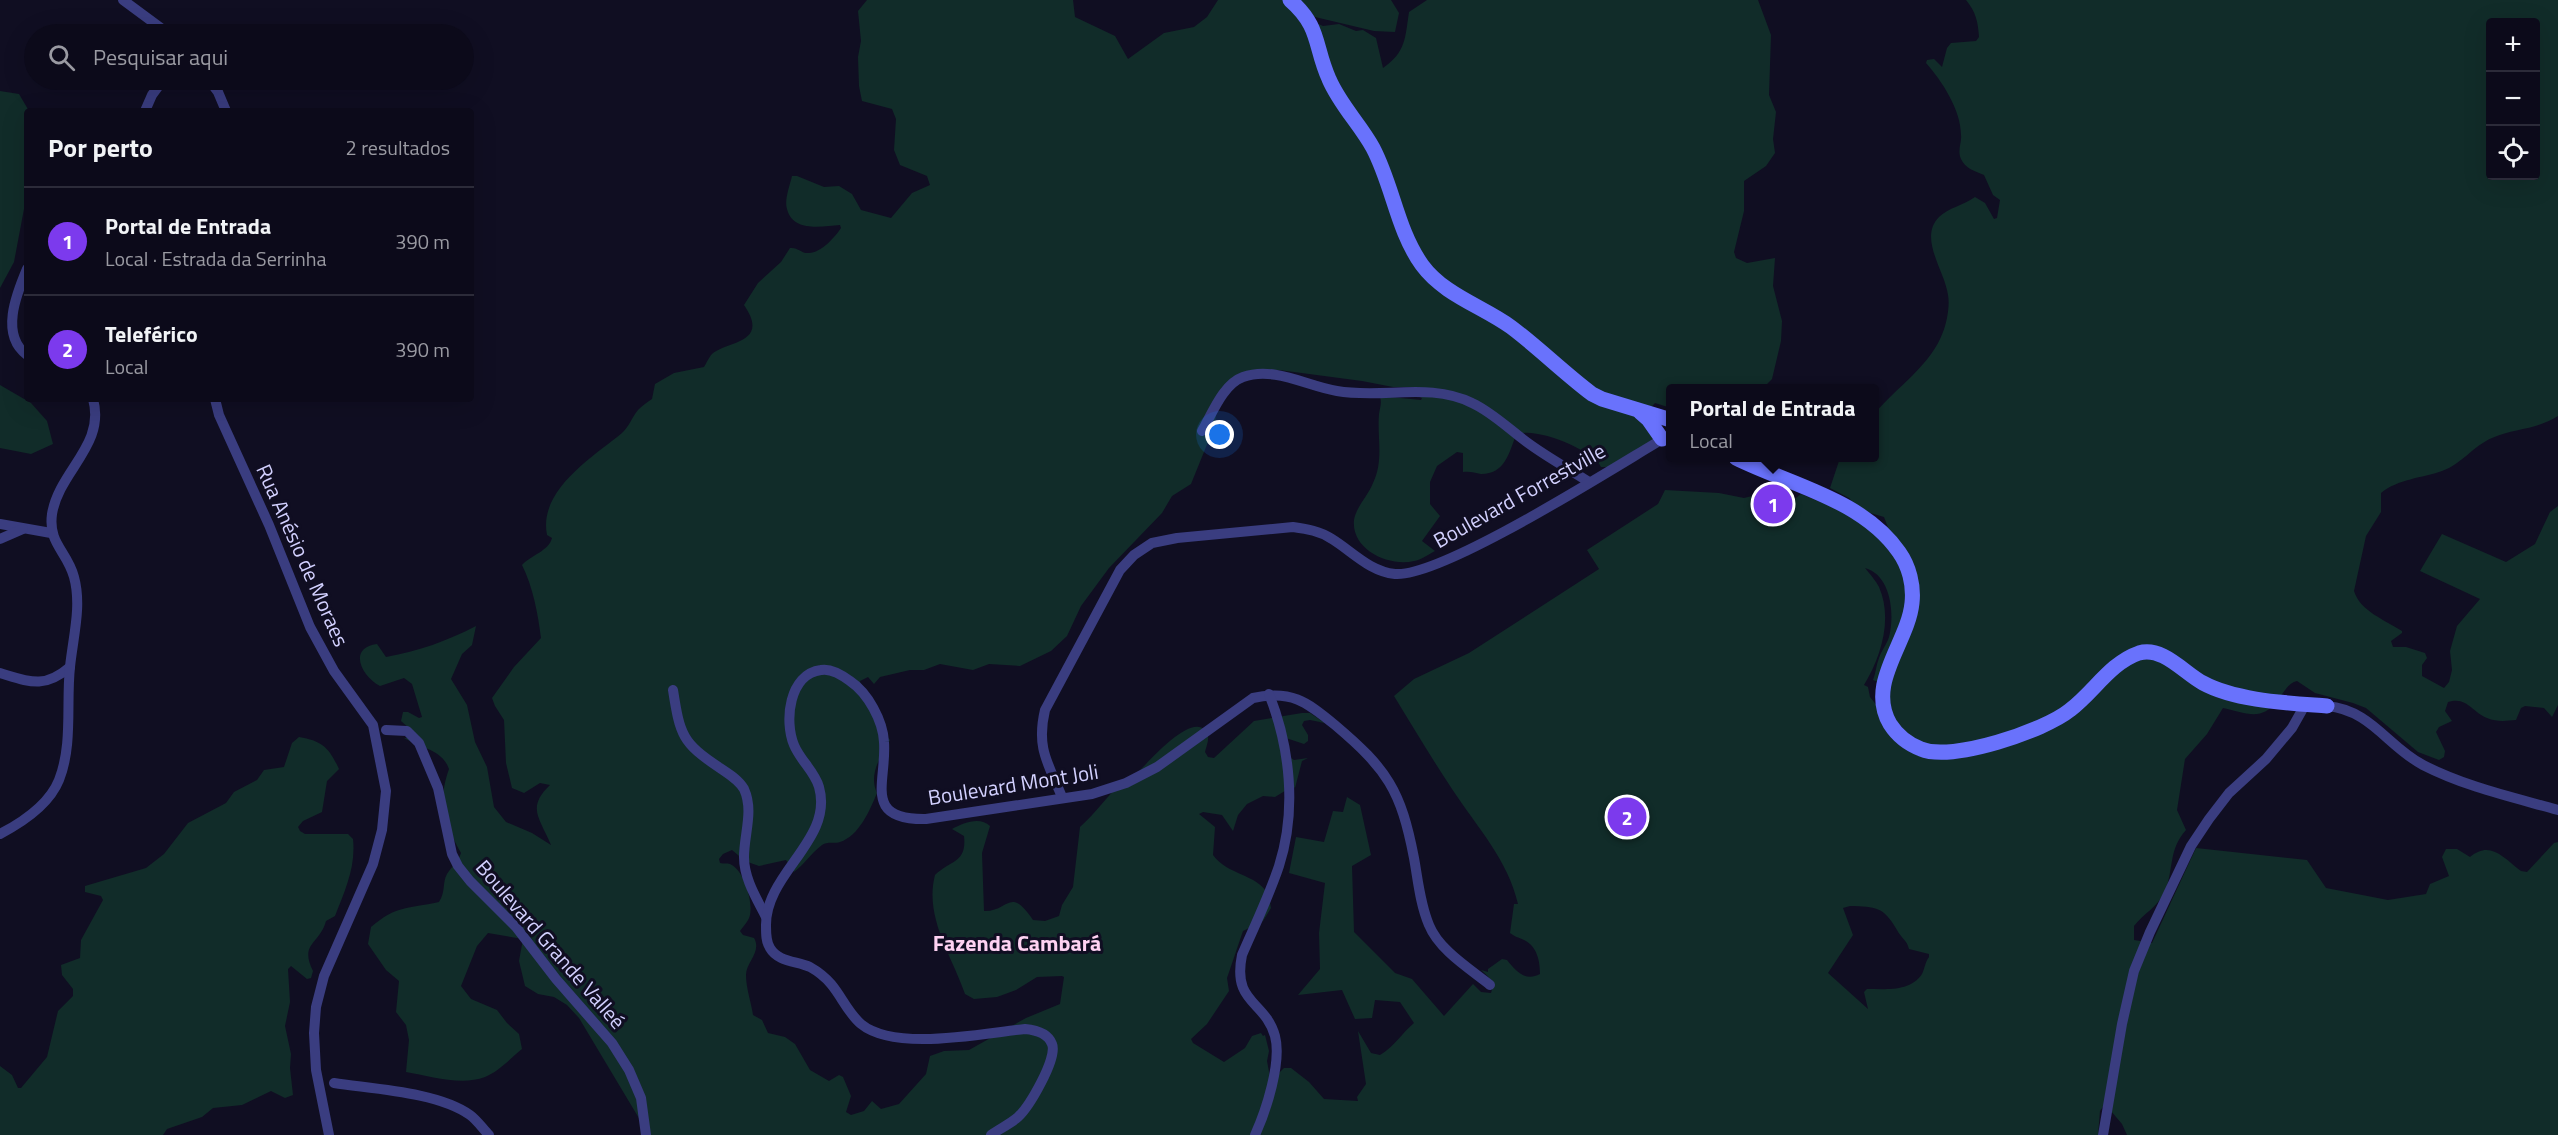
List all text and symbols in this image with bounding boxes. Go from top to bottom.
map controls [2486,18,2540,180]
button: + [2486,18,2540,72]
search box [24,24,474,90]
text: Pesquisar aqui [93,40,228,74]
icon: search [45,41,78,74]
button: − [2486,72,2540,126]
button: locate [2486,126,2540,180]
text: Por perto [48,128,153,167]
text: 2 resultados [346,132,450,163]
text: Portal de Entrada [105,209,271,243]
text: 1 [62,226,73,257]
text: 390 m [395,226,450,257]
text: Local · Estrada da Serrinha [105,243,327,274]
text: Teleférico [105,317,198,351]
text: 2 [62,334,73,365]
text: 390 m [395,334,450,365]
text: Local [105,351,148,382]
popup [1666,384,1879,462]
text: Portal de Entrada [1689,391,1856,425]
your location [1205,420,1234,449]
text: Local [1689,425,1733,456]
street label: Boulevard Forrestville [1427,434,1611,556]
street label: Rua Anésio de Moraes [248,459,358,651]
pin: 1 [1754,482,1792,526]
street label: Boulevard Mont Joli [926,755,1100,813]
pin: 2 [1608,794,1646,840]
street label: Boulevard Grande Valleé [468,852,634,1036]
district label: Fazenda Cambará [933,926,1101,960]

